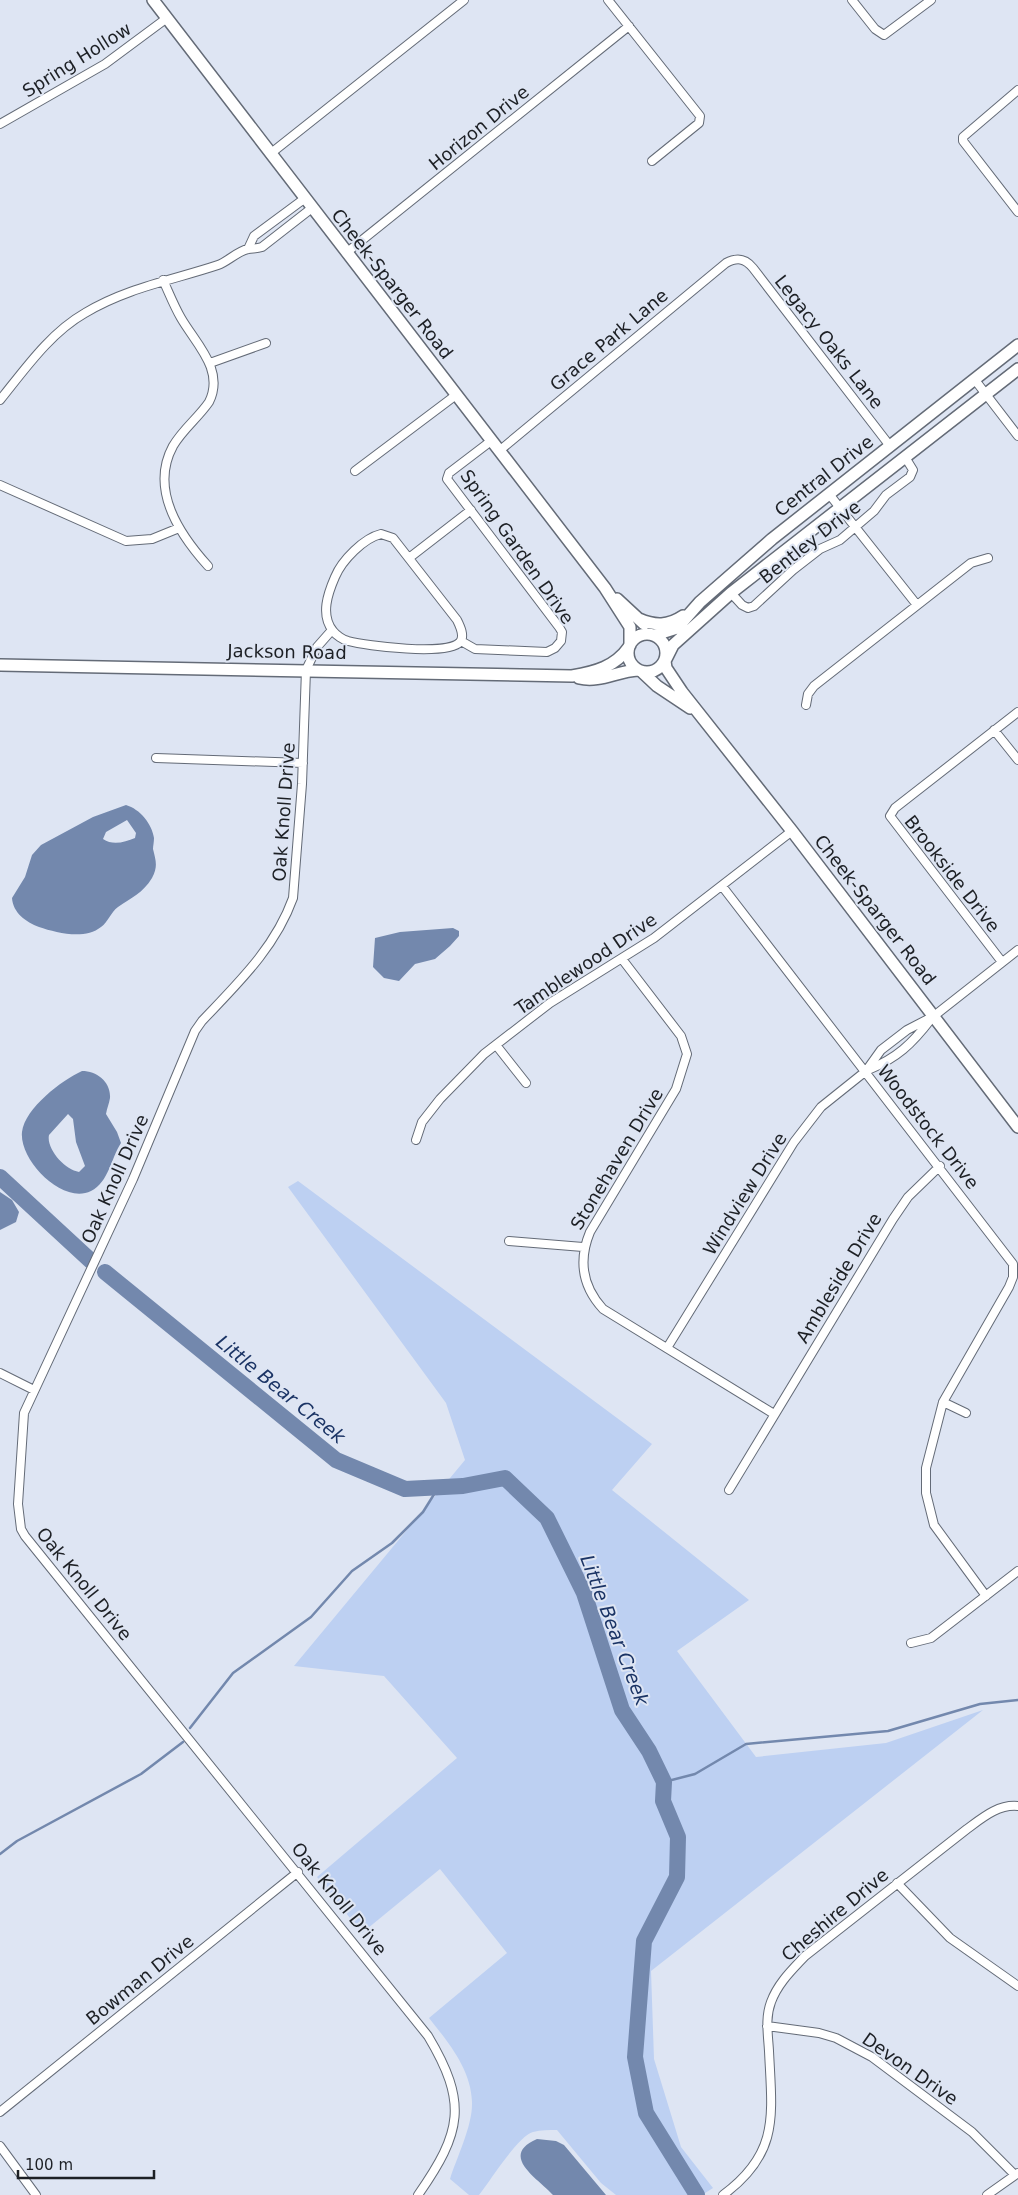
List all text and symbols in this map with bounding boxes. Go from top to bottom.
street label: Spring Hollow [19,18,135,101]
street label: Horizon Drive [424,81,533,174]
street label: Cheek-Sparger Road [327,204,458,363]
street label: Legacy Oaks Lane [771,271,888,413]
street label: Grace Park Lane [546,284,672,395]
street label: Central Drive [770,431,877,521]
street label: Spring Garden Drive [456,466,579,628]
street label: Bentley Drive [755,496,864,588]
street label: Jackson Road [226,640,347,663]
street label: Oak Knoll Drive [268,742,299,882]
street label: Brookside Drive [900,811,1005,936]
street label: Cheek-Sparger Road [810,830,941,989]
street label: Tamblewood Drive [510,908,660,1019]
street label: Woodstock Drive [873,1060,983,1193]
street label: Stonehaven Drive [566,1084,667,1233]
street label: Oak Knoll Drive [77,1111,152,1247]
street label: Windview Drive [698,1129,791,1259]
street label: Ambleside Drive [791,1209,886,1347]
water label: Little Bear Creek [212,1330,351,1448]
street label: Oak Knoll Drive [32,1523,136,1644]
water label: Little Bear Creek [576,1552,654,1709]
street label: Oak Knoll Drive [287,1838,391,1959]
street label: Cheshire Drive [777,1864,892,1965]
street label: Bowman Drive [82,1930,197,2029]
street label: Devon Drive [859,2028,962,2109]
scale bar [18,2148,154,2180]
text: 100 m [25,2156,73,2174]

